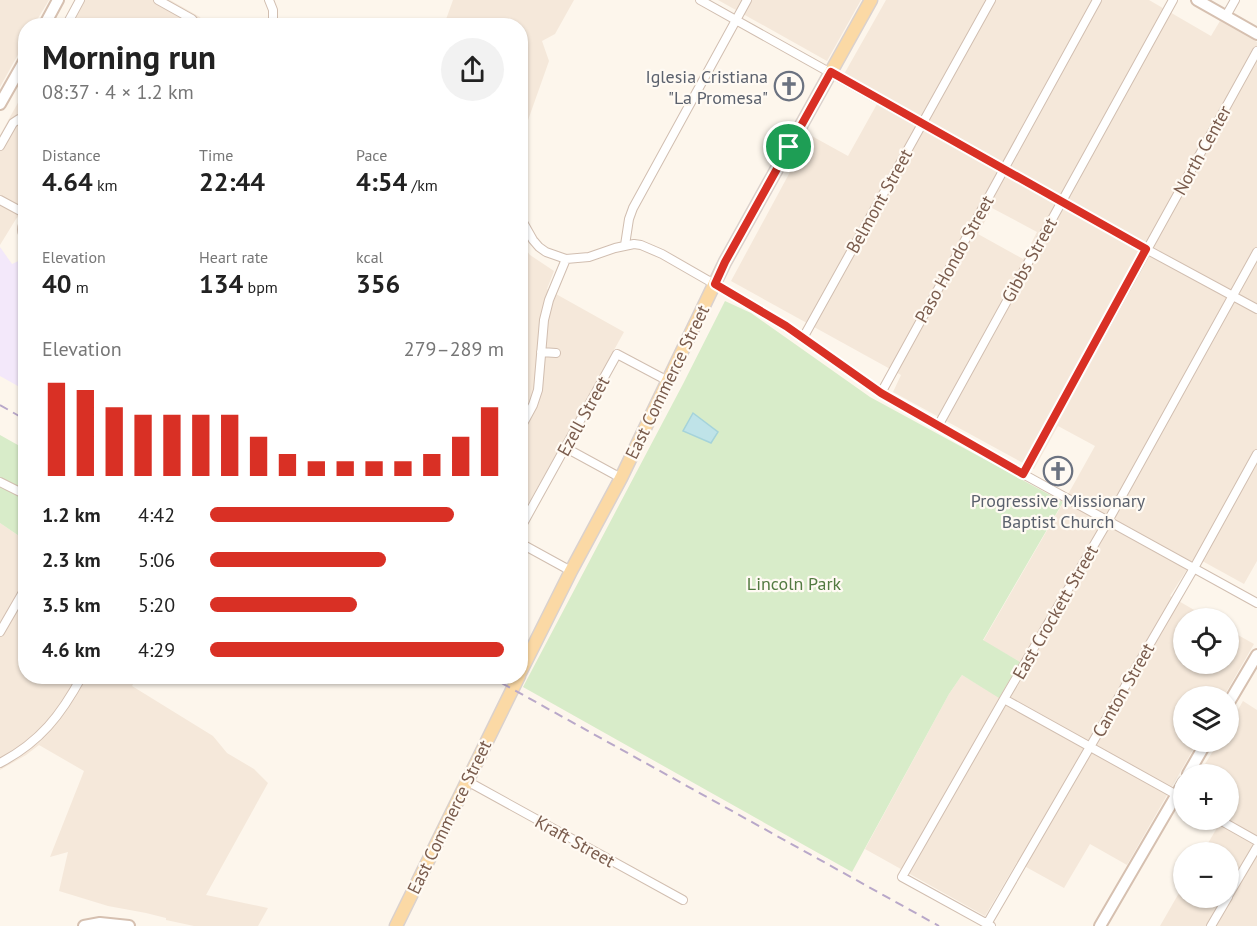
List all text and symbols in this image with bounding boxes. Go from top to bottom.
text: Morning run [42,35,216,78]
button: share [441,38,504,101]
place label: Iglesia Cristiana "La Promesa" [645,65,768,109]
church icon: Iglesia Cristiana "La Promesa" [773,70,805,102]
text: 08:37 · 4 × 1.2 km [42,79,194,105]
street label: North Center [1168,101,1236,199]
pin [763,121,814,172]
icon: arrive [772,130,805,163]
text: Distance [42,145,101,165]
text: Time [199,145,233,165]
text: Pace [356,145,387,165]
street label: Belmont Street [841,145,917,257]
text: 4.64 [42,165,93,198]
text: 22:44 [199,165,265,198]
text: 4:54 [356,165,407,198]
text: km [93,175,118,195]
text: /km [407,175,438,195]
street label: Paso Hondo Street [909,191,999,327]
street label: Gibbs Street [996,213,1062,307]
text: Elevation [42,247,106,267]
text: Heart rate [199,247,268,267]
text: kcal [356,247,383,267]
text: 40 [42,267,71,300]
text: 134 [199,267,243,300]
text: 356 [356,267,400,300]
text: m [71,277,89,297]
text: bpm [243,277,278,297]
street label: East Commerce Street [620,301,714,463]
text: Elevation [42,336,122,362]
text: 279–289 m [404,336,504,362]
street label: Ezell Street [552,372,614,460]
church icon: Progressive Missionary Baptist Church [1042,455,1074,487]
place label: Progressive Missionary Baptist Church [971,489,1146,533]
text: 1.2 km [42,502,101,528]
text: 4:42 [138,502,175,528]
street label: East Crockett Street [1007,541,1103,683]
text: 2.3 km [42,547,101,573]
text: 5:06 [138,547,175,573]
park label: Lincoln Park [747,572,842,595]
text: 3.5 km [42,592,101,618]
text: 5:20 [138,592,175,618]
map controls [1173,608,1239,908]
button: locate [1173,608,1239,674]
text: 4.6 km [42,637,101,663]
text: 4:29 [138,637,175,663]
street label: Canton Street [1087,639,1159,741]
button: layers [1173,686,1239,752]
street label: East Commerce Street [402,736,496,898]
button: + [1173,764,1239,830]
street label: Kraft Street [531,810,619,872]
button: − [1173,842,1239,908]

